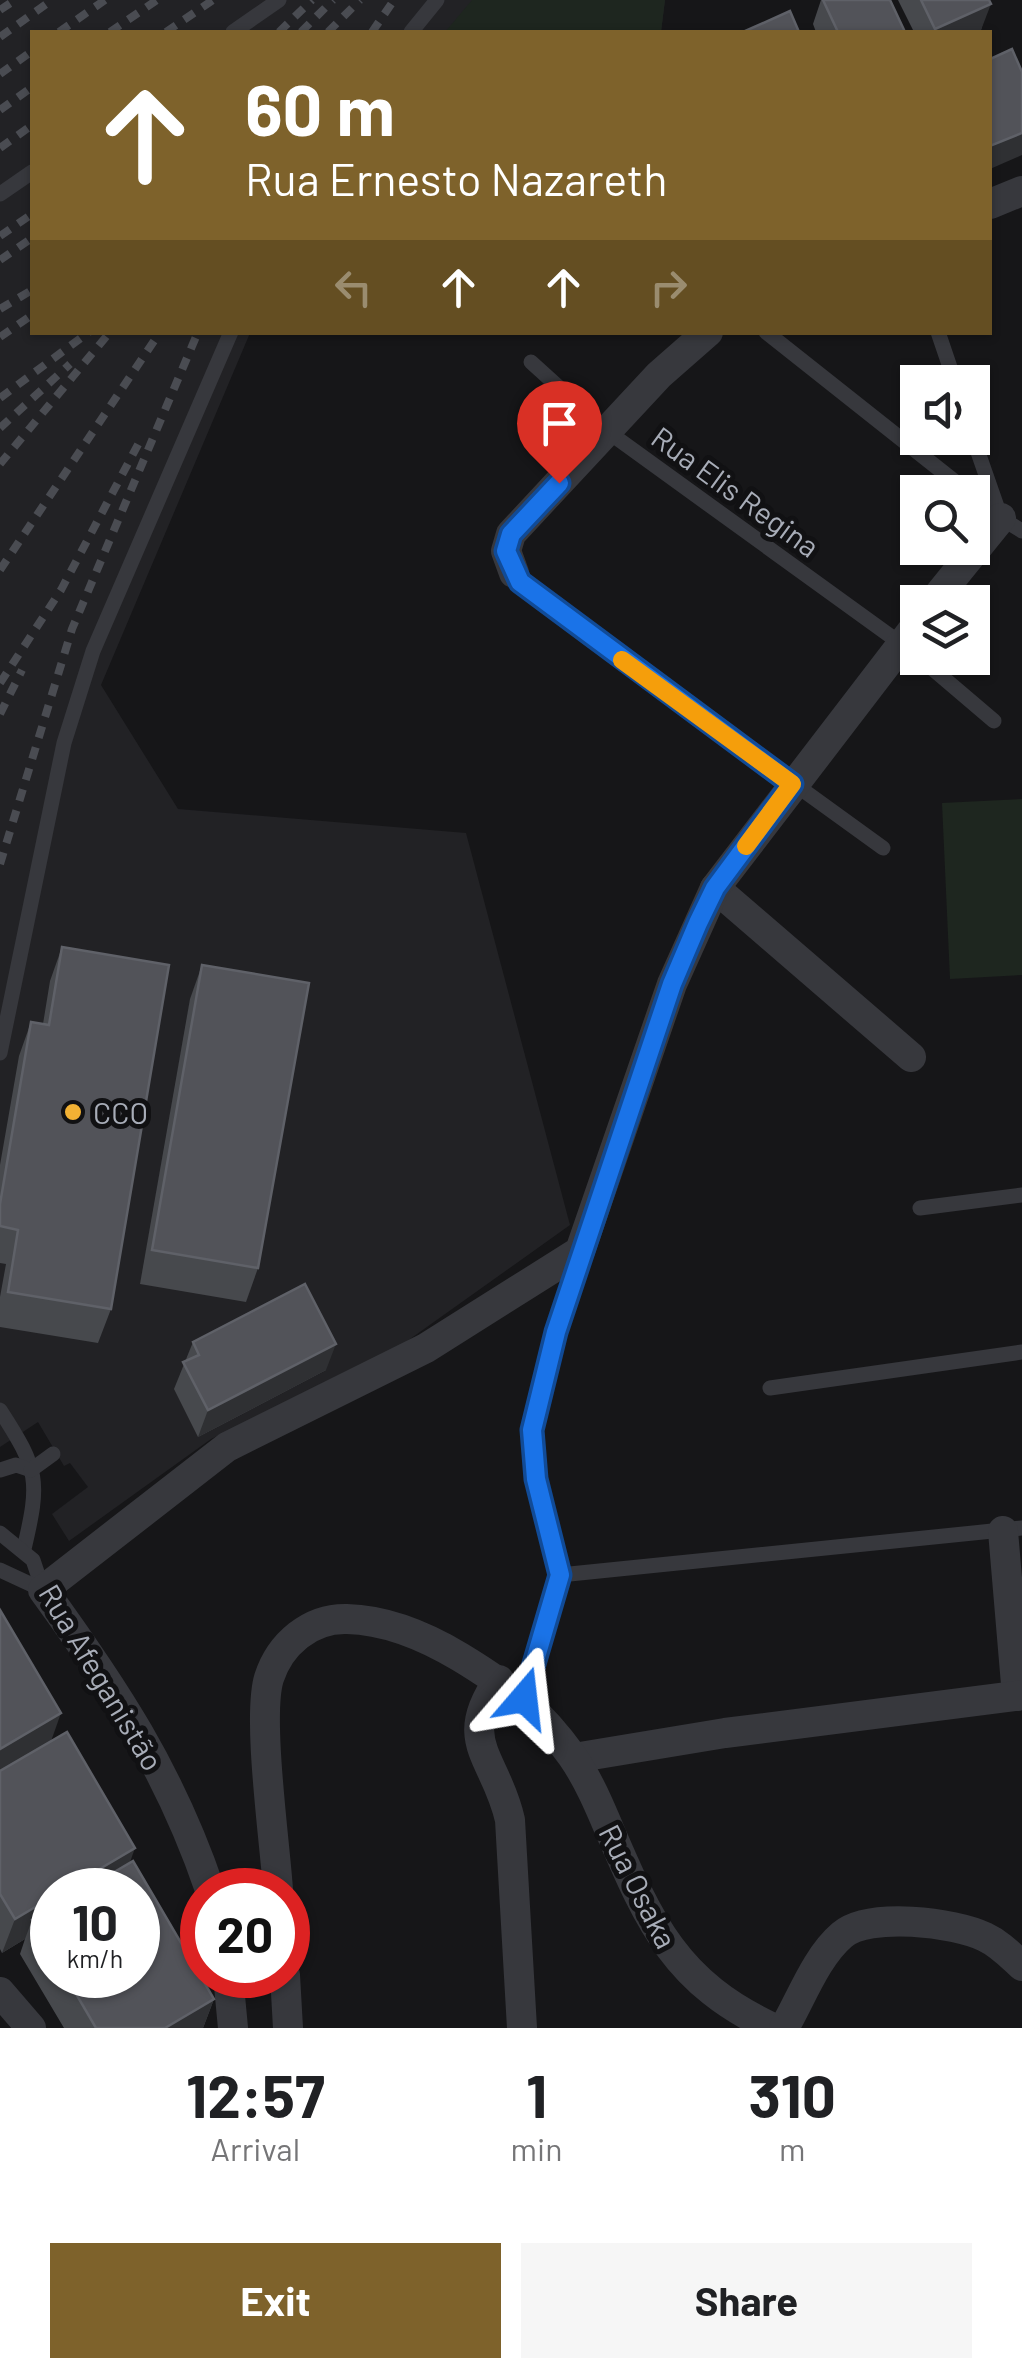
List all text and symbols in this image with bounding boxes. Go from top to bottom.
text: 60 m [245,66,395,150]
icon: ahead [80,70,210,200]
text: Rua Ernesto Nazareth [245,151,668,205]
icon: left [326,260,381,315]
icon: ahead [431,260,486,315]
icon: ahead [536,260,591,315]
icon: right [641,260,696,315]
map controls [900,365,990,675]
button: sound [900,365,990,455]
pin [517,381,602,484]
icon: arrive [532,396,587,451]
street label: Rua Elis Regina [645,418,827,564]
button: search [900,475,990,565]
button: layers [900,585,990,675]
place label: CCO [93,1094,148,1130]
marker: CCO [62,1101,84,1123]
street label: Rua Afeganistão [32,1577,172,1777]
position arrow [472,1646,576,1750]
street label: Rua Osaka [592,1818,686,1954]
speed limit sign: 20 [180,1868,310,1998]
text: 10 [72,1891,118,1951]
text: km/h [67,1943,123,1973]
text: 12:57 [186,2058,325,2130]
text: 1 [526,2058,547,2130]
text: 310 [748,2058,836,2130]
text: Arrival [211,2129,300,2167]
text: min [511,2129,562,2167]
text: m [779,2129,805,2167]
button: Exit [50,2243,501,2358]
button: Share [521,2243,972,2358]

